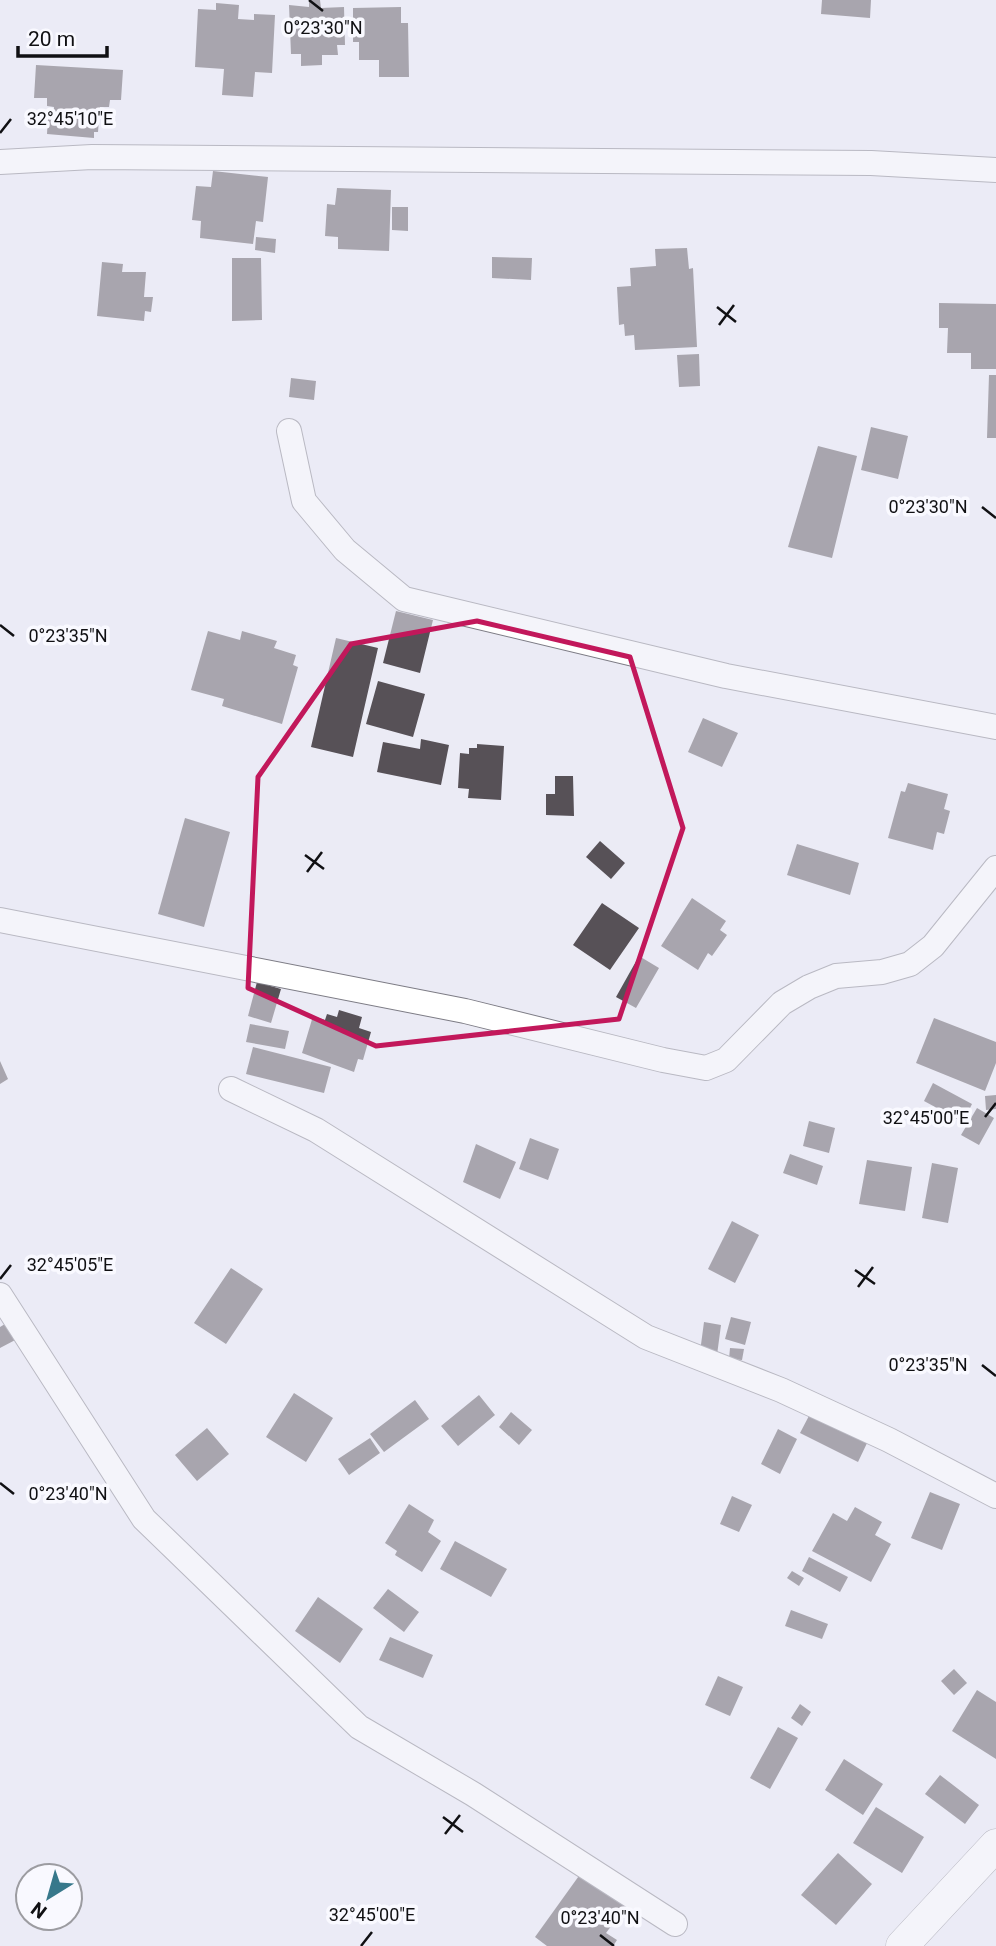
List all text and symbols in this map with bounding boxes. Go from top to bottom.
scale bar [18,14,107,58]
text: 0°23'30"N [283,17,363,38]
text: 20 m [28,27,75,51]
text: 32°45'10"E [27,108,113,129]
text: 0°23'30"N [888,496,968,517]
text: 0°23'35"N [28,625,108,646]
text: 32°45'00"E [883,1107,969,1128]
text: 32°45'05"E [27,1254,113,1275]
text: 0°23'35"N [888,1354,968,1375]
text: 0°23'40"N [28,1483,108,1504]
north arrow [14,1862,84,1932]
text: N [27,1897,51,1923]
text: 32°45'00"E [329,1904,415,1925]
text: 0°23'40"N [560,1907,640,1928]

